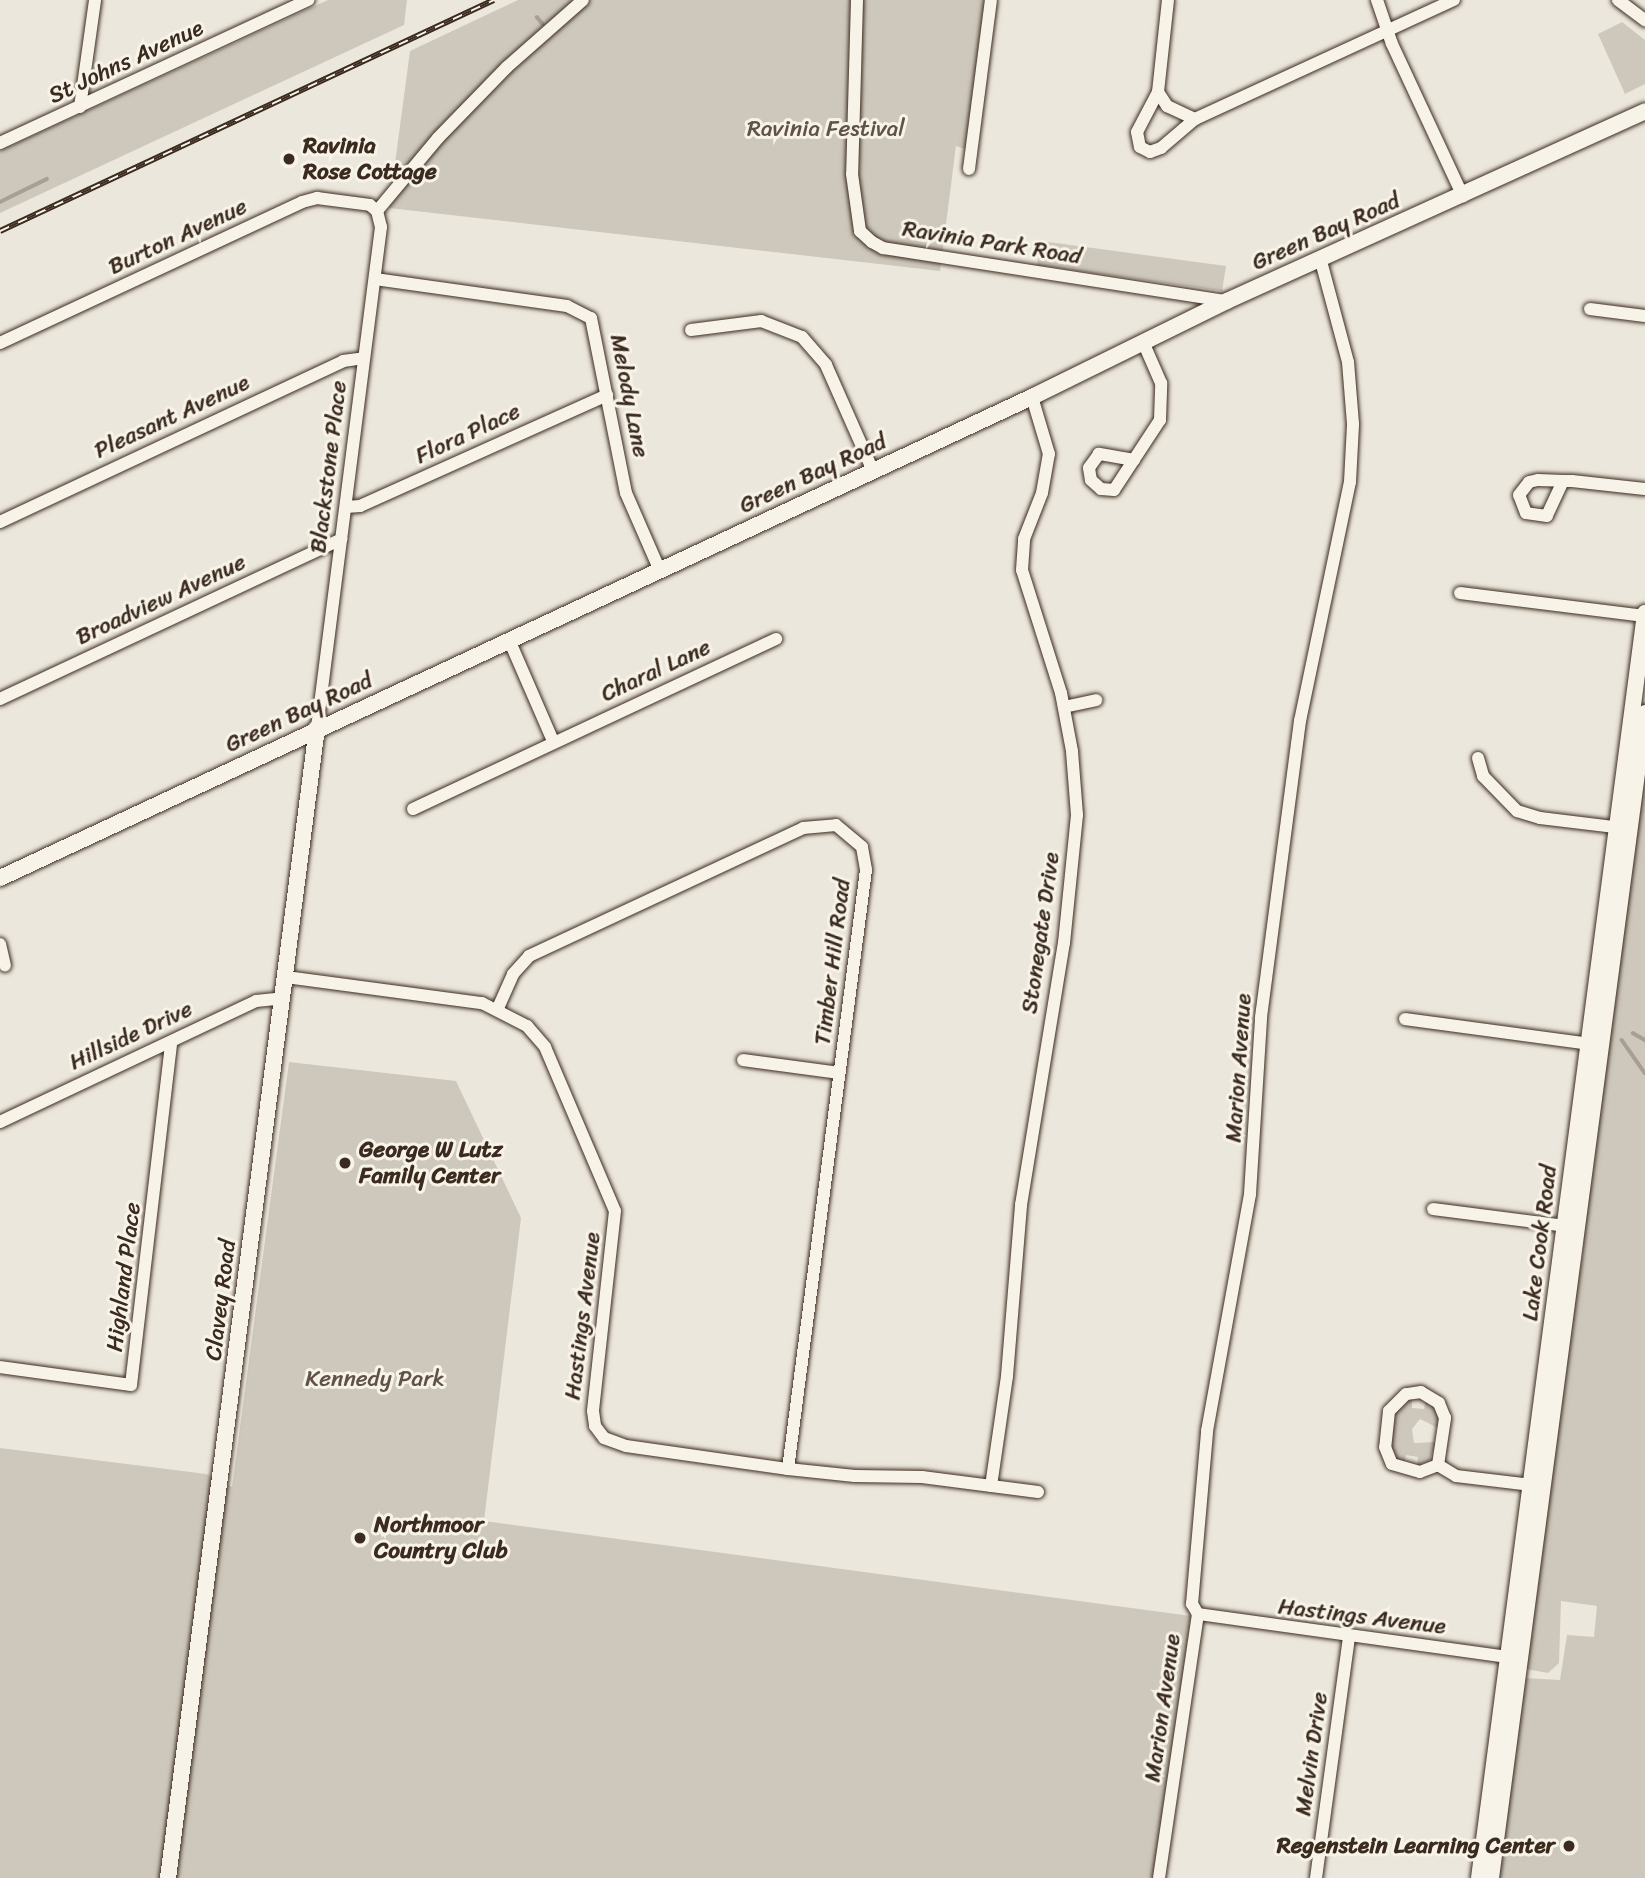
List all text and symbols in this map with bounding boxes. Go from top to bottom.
street label: St Johns Avenue [45,14,207,110]
park label: Ravinia Festival [747,115,905,143]
place label: Ravinia Rose Cottage [303,132,436,186]
marker: Ravinia Rose Cottage [281,151,297,167]
street label: Green Bay Road [1248,187,1404,277]
street label: Burton Avenue [104,193,252,281]
street label: Ravinia Park Road [900,215,1084,271]
street label: Melody Lane [604,332,654,460]
street label: Pleasant Avenue [90,369,254,465]
street label: Blackstone Place [305,379,353,555]
street label: Flora Place [411,398,525,470]
street label: Green Bay Road [735,428,891,520]
street label: Broadview Avenue [72,549,250,651]
street label: Charal Lane [597,634,715,708]
street label: Green Bay Road [221,667,377,759]
street label: Stonegate Drive [1016,850,1066,1016]
street label: Timber Hill Road [809,877,857,1047]
street label: Marion Avenue [1220,993,1258,1143]
street label: Hillside Drive [65,995,197,1077]
place label: George W Lutz Family Center [359,1136,503,1190]
marker: George W Lutz Family Center [337,1155,353,1171]
street label: Lake Cook Road [1517,1163,1563,1323]
street label: Highland Place [101,1201,147,1353]
street label: Hastings Avenue [559,1231,607,1401]
street label: Clavey Road [200,1238,242,1362]
park label: Kennedy Park [305,1365,445,1393]
place label: Northmoor Country Club [374,1511,508,1565]
marker: Northmoor Country Club [352,1530,368,1546]
street label: Hastings Avenue [1277,1593,1447,1641]
street label: Marion Avenue [1139,1632,1187,1784]
street label: Melvin Drive [1290,1690,1334,1818]
place label: Regenstein Learning Center [1276,1832,1555,1860]
marker: Regenstein Learning Center [1561,1838,1577,1854]

